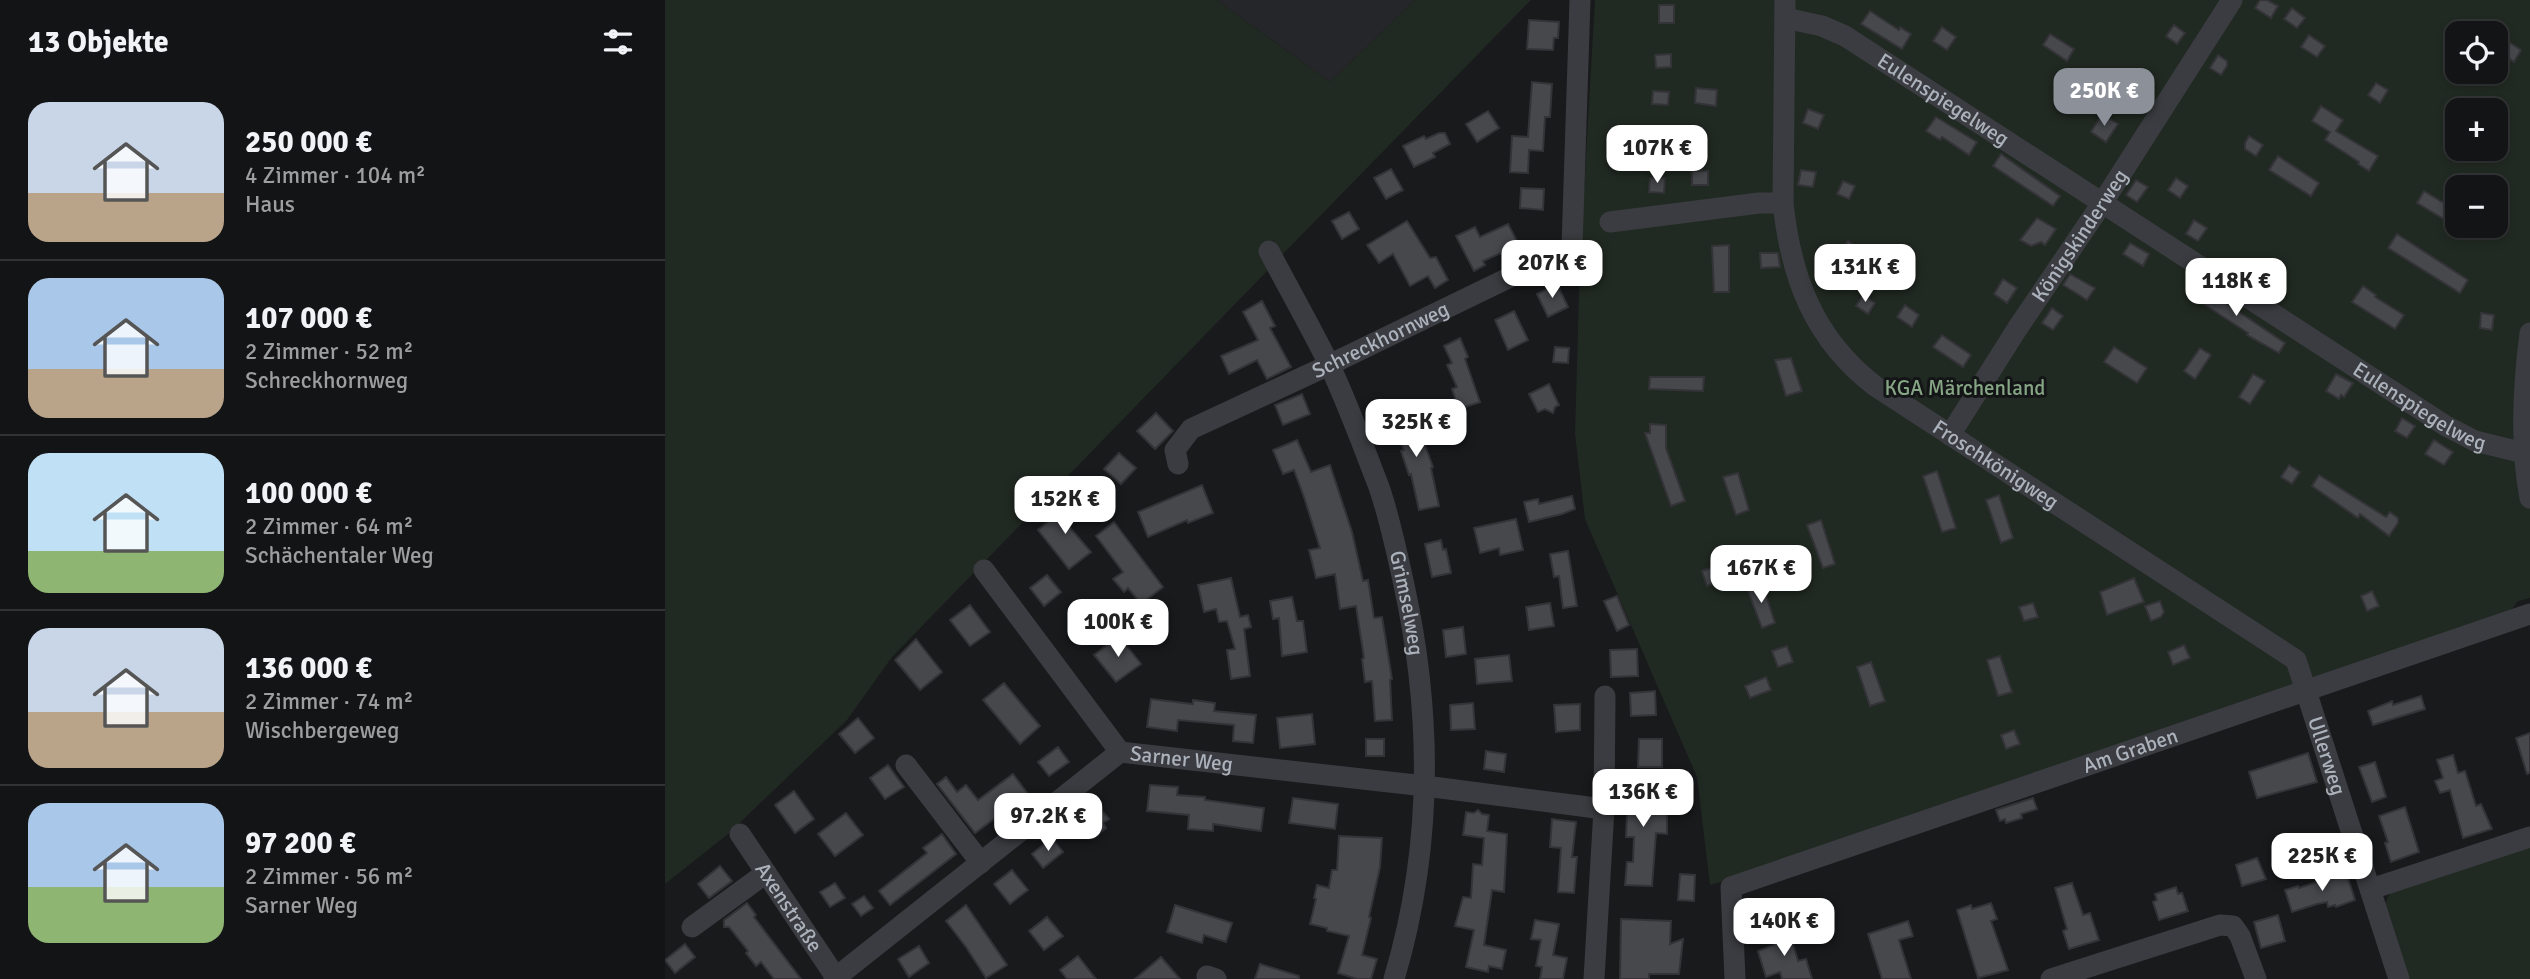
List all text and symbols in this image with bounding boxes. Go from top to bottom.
map controls [2445,21,2508,238]
button: locate [2445,21,2508,84]
icon: filters [599,23,637,61]
text: 13 Objekte [28,24,169,61]
street label: Eulenspiegelweg [1872,48,2014,152]
pin: 250K € [2047,68,2161,128]
text: 250K € [2069,76,2139,105]
button: + [2445,98,2508,161]
text: 250 000 € [245,124,372,161]
pin: 107K € [1600,125,1714,185]
icon: home [84,130,168,214]
text: 107K € [1622,133,1692,162]
text: 4 Zimmer · 104 m² [245,161,426,190]
street label: Königskinderweg [2026,164,2134,307]
button: − [2445,175,2508,238]
text: Haus [245,190,295,219]
pin: 207K € [1495,240,1609,300]
pin: 131K € [1808,244,1922,304]
text: 207K € [1517,248,1587,277]
text: 131K € [1830,252,1900,281]
pin: 118K € [2179,258,2293,318]
text: 118K € [2201,266,2271,295]
street label: Schreckhornweg [1308,296,1453,384]
text: 107 000 € [245,300,372,337]
icon: home [84,306,168,390]
text: 2 Zimmer · 52 m² [245,337,413,366]
street label: Eulenspiegelweg [2348,356,2489,456]
text: Schreckhornweg [245,366,408,395]
park label: KGA Märchenland [1885,375,2045,401]
pin: 325K € [1359,400,1473,459]
text: 325K € [1381,407,1451,436]
street label: Froschkönigweg [1928,414,2063,515]
text: 100 000 € [245,475,372,512]
pin: 152K € [1008,476,1122,536]
icon: home [84,481,168,565]
text: 152K € [1030,484,1100,513]
text: 2 Zimmer · 64 m² [245,512,413,541]
text: Schächentaler Weg [245,541,434,570]
pin: 167K € [1704,546,1818,605]
street label: Grimselweg [1384,548,1429,657]
text: 167K € [1726,553,1796,582]
pin: 100K € [1061,600,1175,659]
text: 100K € [1083,607,1153,636]
text: 136 000 € [245,650,372,687]
icon: home [84,656,168,740]
text: 2 Zimmer · 74 m² [245,687,413,716]
street label: Ullerweg [2302,713,2352,798]
text: Wischbergeweg [245,716,399,745]
street label: Am Graben [2079,722,2181,779]
street label: Sarner Weg [1129,740,1234,777]
pin: 136K € [1586,770,1700,829]
text: 136K € [1608,777,1678,806]
pin: 97.2K € [983,794,1113,853]
text: 97.2K € [1010,801,1086,830]
text: 97 200 € [245,825,355,862]
icon: home [84,831,168,915]
pin: 225K € [2265,834,2379,893]
text: 225K € [2287,841,2357,870]
street label: Axenstraße [750,857,828,957]
text: 2 Zimmer · 56 m² [245,862,413,891]
text: Sarner Weg [245,891,358,920]
pin: 140K € [1727,898,1841,958]
text: 140K € [1749,906,1819,935]

